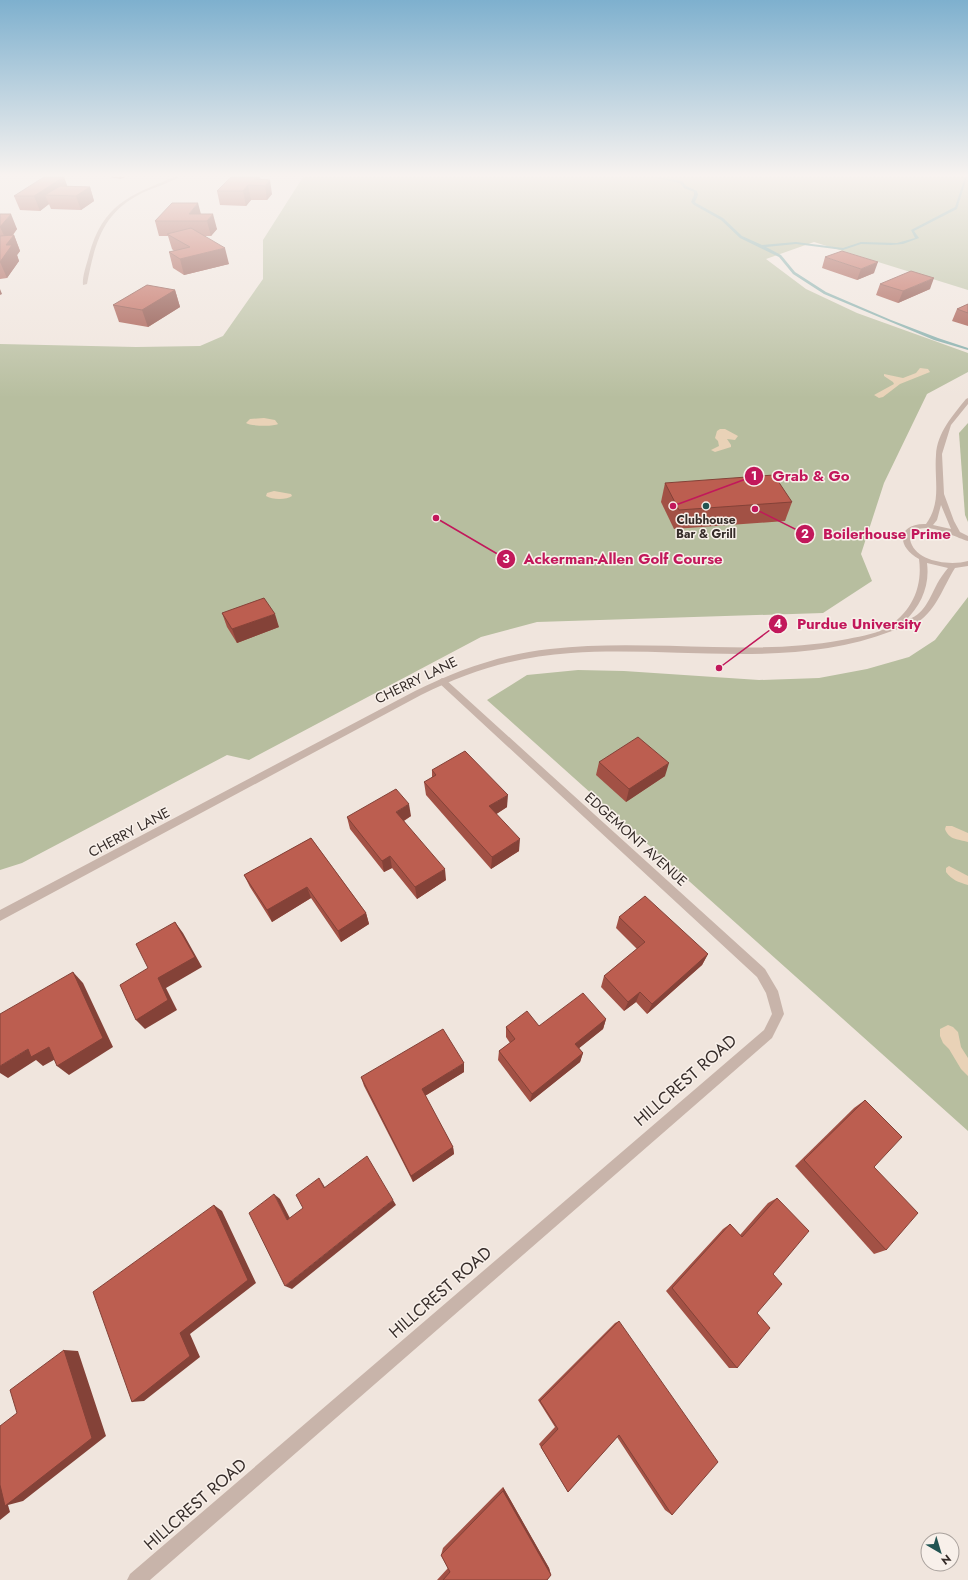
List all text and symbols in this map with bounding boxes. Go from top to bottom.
callout: Grab & Go [744,462,857,489]
text: Grab & Go [772,465,850,487]
text: 1 [751,467,757,485]
marker: Clubhouse Bar & Grill [701,501,711,511]
place label: Clubhouse Bar & Grill [676,511,736,543]
callout: Boilerhouse Prime [795,521,959,548]
text: Boilerhouse Prime [823,523,951,545]
text: 2 [801,525,809,543]
callout: Ackerman-Allen Golf Course [496,545,731,572]
text: Ackerman-Allen Golf Course [522,548,723,570]
text: 3 [502,550,510,568]
callout: Purdue University [768,610,929,637]
text: Purdue University [797,613,921,635]
text: 4 [774,615,782,633]
street label: CHERRY LANE [371,651,461,709]
street label: EDGEMONT AVENUE [580,787,692,891]
street label: CHERRY LANE [85,802,173,862]
street label: HILLCREST ROAD [628,1029,742,1131]
street label: HILLCREST ROAD [383,1241,497,1343]
street label: HILLCREST ROAD [138,1453,252,1555]
north arrow [920,1532,960,1572]
text: N [938,1551,955,1569]

